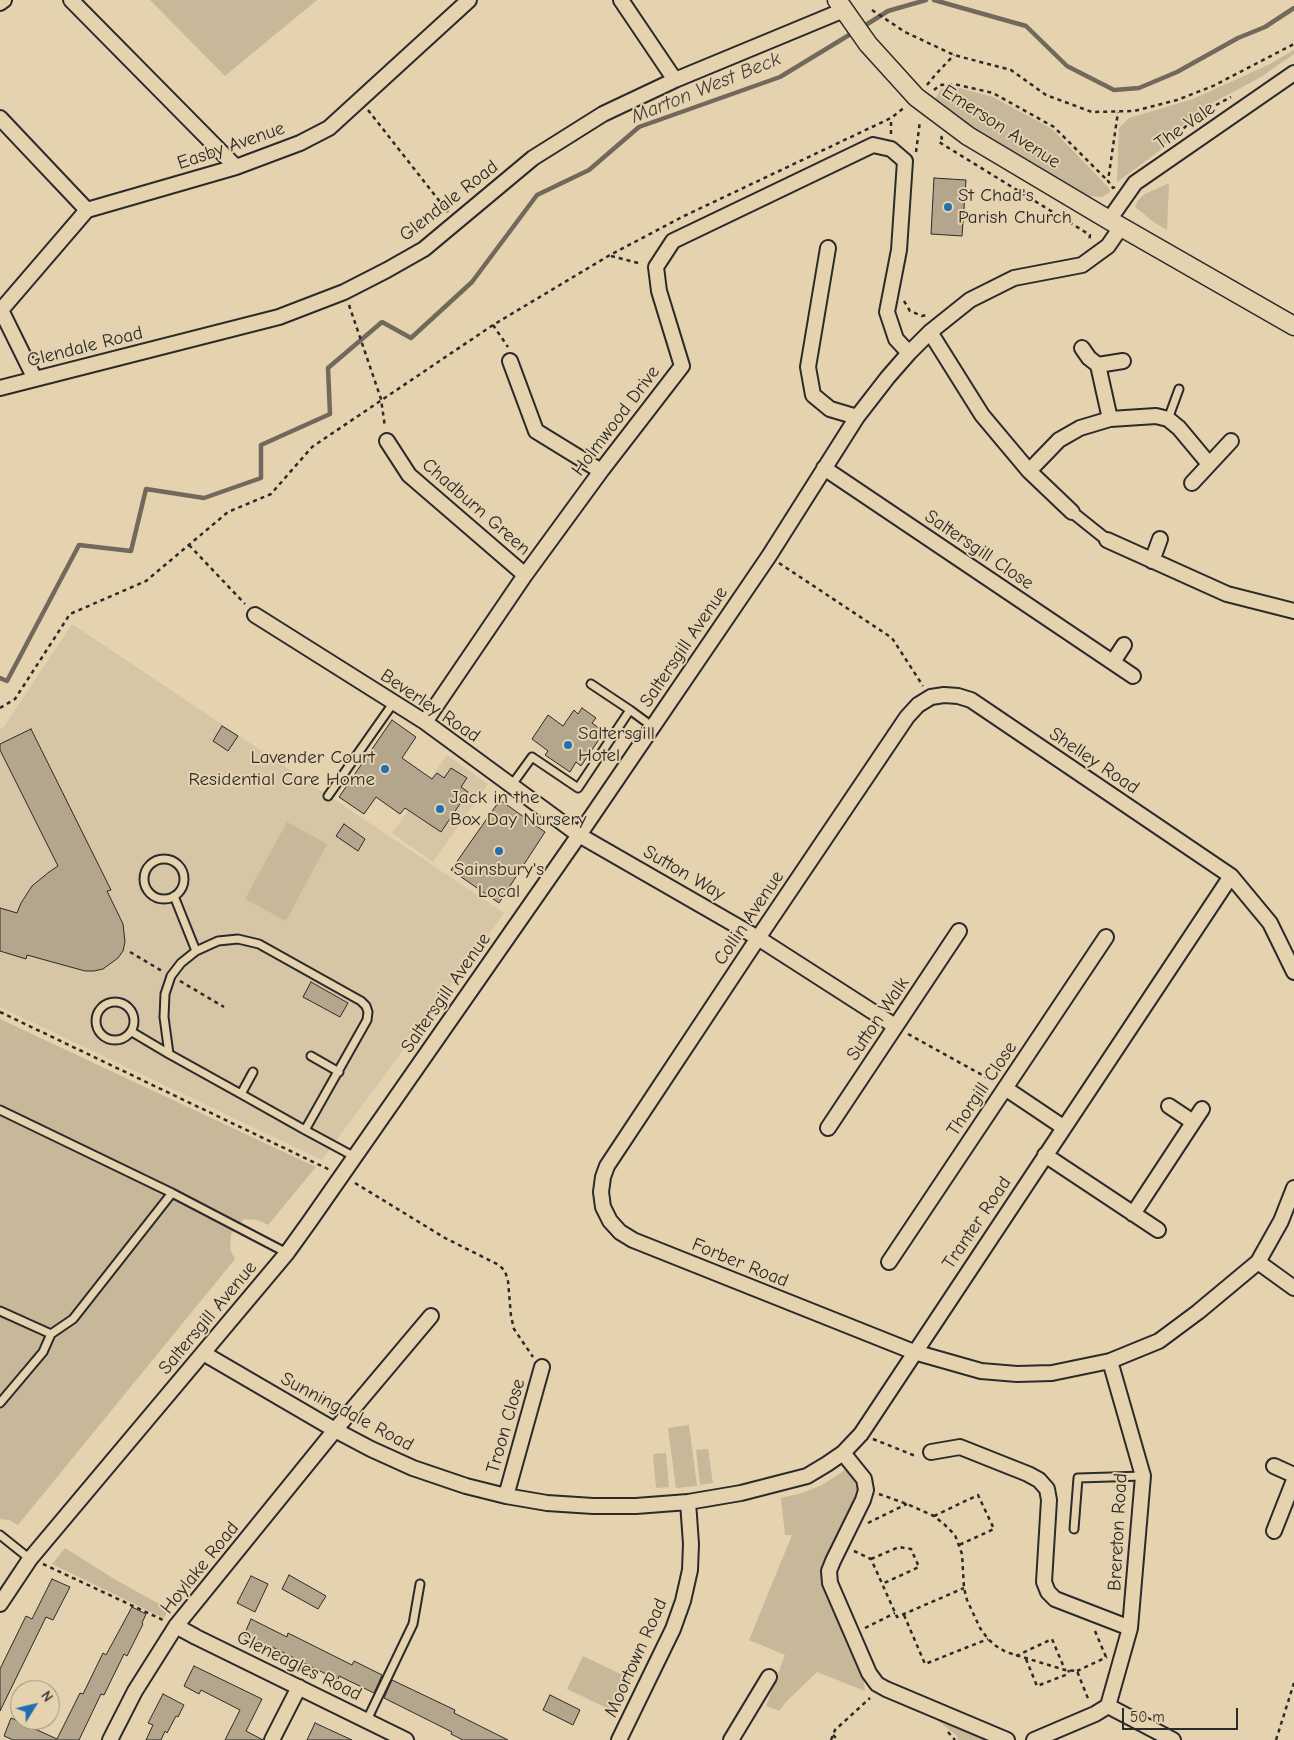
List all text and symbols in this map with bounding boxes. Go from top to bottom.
water label: Marton West Beck [628,47,784,129]
street label: Emerson Avenue [937,80,1065,174]
street label: The Vale [1150,97,1220,155]
street label: Easby Avenue [174,117,288,175]
street label: Glendale Road [395,155,503,247]
place label: St Chad's Parish Church [958,185,1072,229]
marker: St Chad's Parish Church [942,201,954,213]
street label: Glendale Road [25,322,145,372]
street label: Holmwood Drive [567,361,665,481]
street label: Chadburn Green [417,454,535,560]
street label: Saltersgill Close [920,505,1038,595]
street label: Saltersgill Avenue [635,582,733,712]
street label: Beverley Road [376,664,484,748]
place label: Saltersgill Hotel [578,723,655,767]
street label: Shelley Road [1045,723,1143,799]
marker: Saltersgill Hotel [562,739,574,751]
place label: Lavender Court Residential Care Home [188,747,375,791]
marker: Lavender Court Residential Care Home [379,763,391,775]
place label: Jack in the Box Day Nursery [450,787,586,831]
marker: Jack in the Box Day Nursery [434,803,446,815]
street label: Sutton Way [639,840,729,906]
marker: Sainsbury's Local [493,845,505,857]
place label: Sainsbury's Local [454,859,544,903]
street label: Collin Avenue [709,866,789,970]
street label: Saltersgill Avenue [396,929,496,1057]
street label: Sutton Walk [842,973,914,1065]
street label: Thorgill Close [942,1037,1022,1141]
street label: Tranter Road [938,1172,1016,1274]
street label: Forber Road [688,1233,792,1293]
street label: Saltersgill Avenue [154,1257,262,1379]
street label: Sunningdale Road [277,1367,417,1457]
street label: Troon Close [482,1376,530,1476]
street label: Brereton Road [1104,1472,1132,1592]
street label: Hoylake Road [156,1517,244,1619]
street label: Moortown Road [600,1595,672,1721]
street label: Gleneagles Road [233,1626,365,1706]
north arrow [10,1680,60,1730]
text: N [37,1688,56,1705]
scale bar [1124,1698,1240,1730]
text: 50 m [1130,1708,1165,1726]

